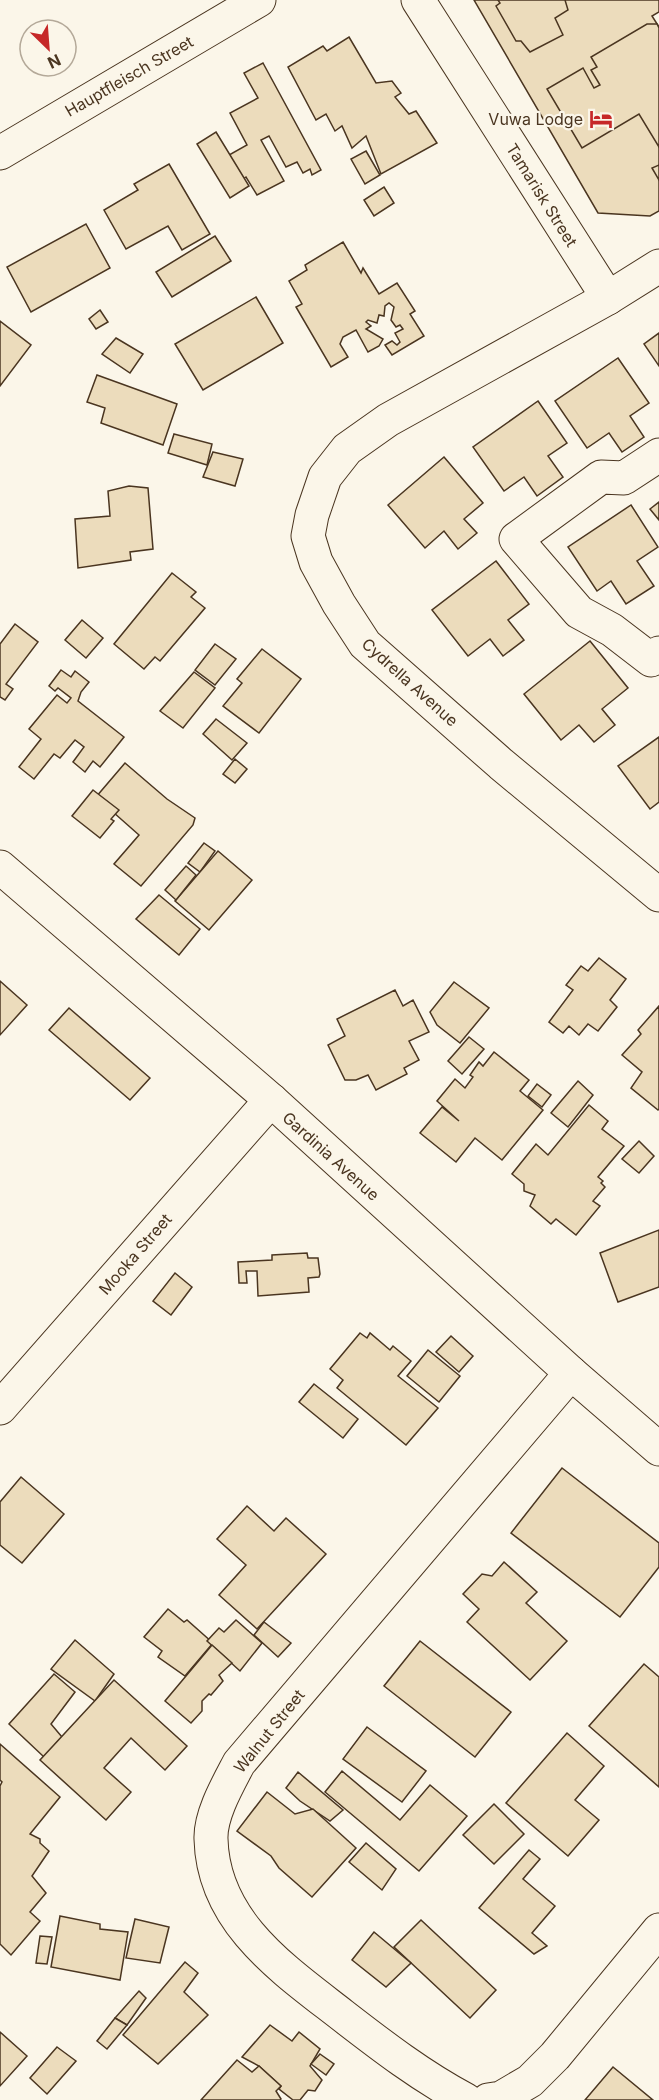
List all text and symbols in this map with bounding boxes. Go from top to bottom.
north arrow [18,18,78,78]
street label: Hauptfleisch Street [61,31,197,121]
text: N [45,50,64,73]
hotel icon: Vuwa Lodge [588,106,614,132]
place label: Vuwa Lodge [488,109,583,129]
street label: Tamarisk Street [502,140,582,250]
street label: Cydrella Avenue [358,634,462,730]
street label: Gardinia Avenue [278,1107,384,1205]
street label: Mooka Street [94,1209,176,1299]
street label: Walnut Street [229,1685,309,1777]

